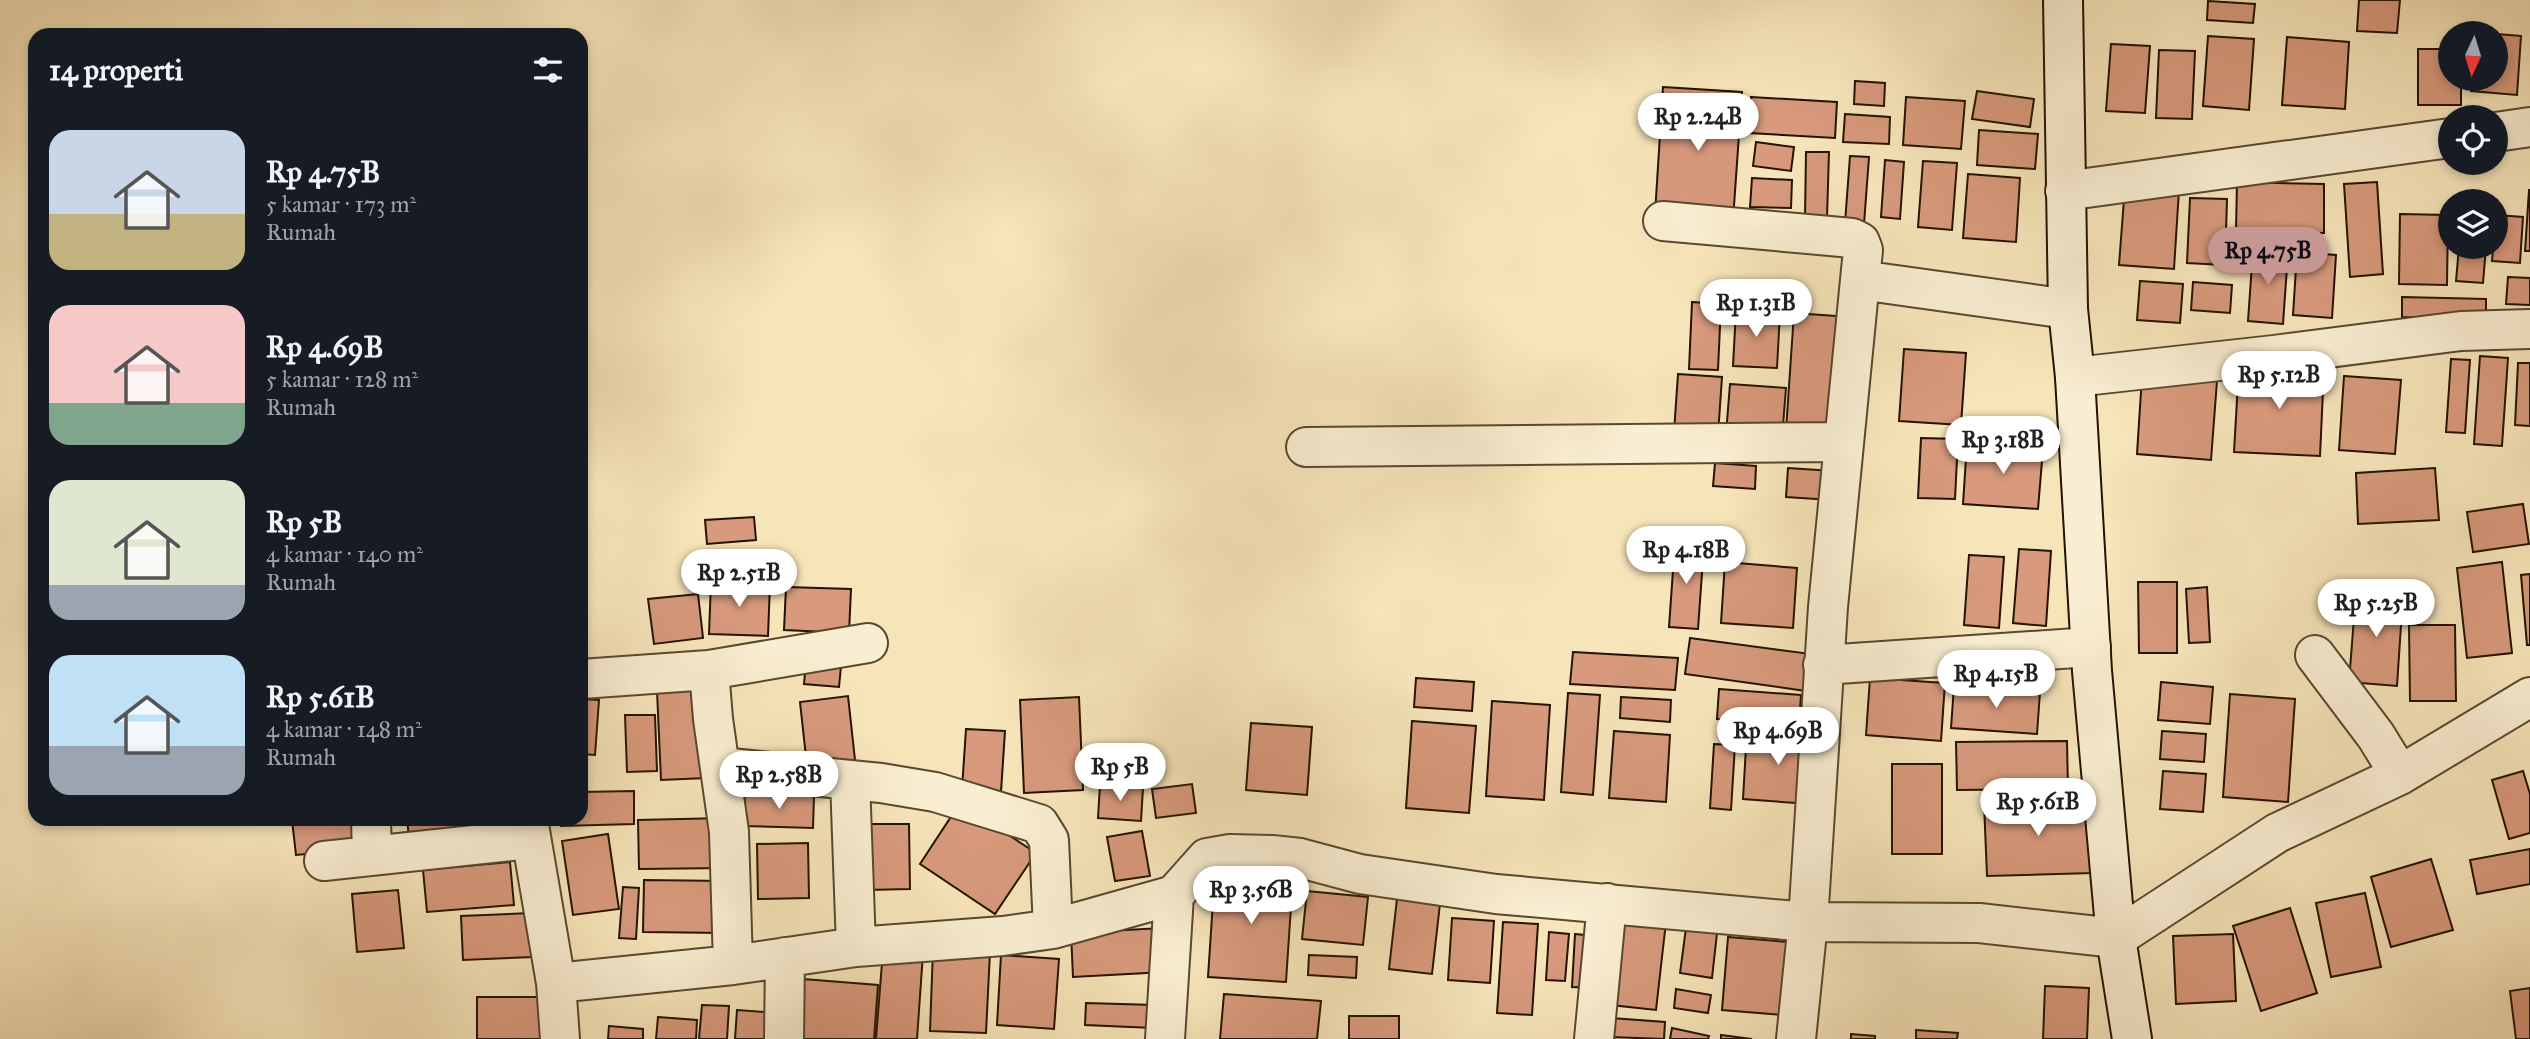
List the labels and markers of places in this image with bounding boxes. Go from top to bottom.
pin: Rp 2.24B [1626,94,1770,153]
pin: Rp 4.75B [2196,228,2340,287]
pin: Rp 1.31B [1684,280,1828,339]
pin: Rp 5.12B [2207,352,2351,411]
pin: Rp 3.18B [1931,416,2075,476]
pin: Rp 4.18B [1614,526,1758,586]
pin: Rp 2.51B [667,550,811,609]
pin: Rp 5.25B [2304,580,2448,639]
pin: Rp 4.15B [1924,650,2068,710]
pin: Rp 4.69B [1706,708,1850,767]
pin: Rp 5B [1071,744,1169,803]
pin: Rp 2.58B [707,752,851,811]
pin: Rp 5.61B [1966,778,2110,838]
pin: Rp 3.56B [1179,866,1323,926]

